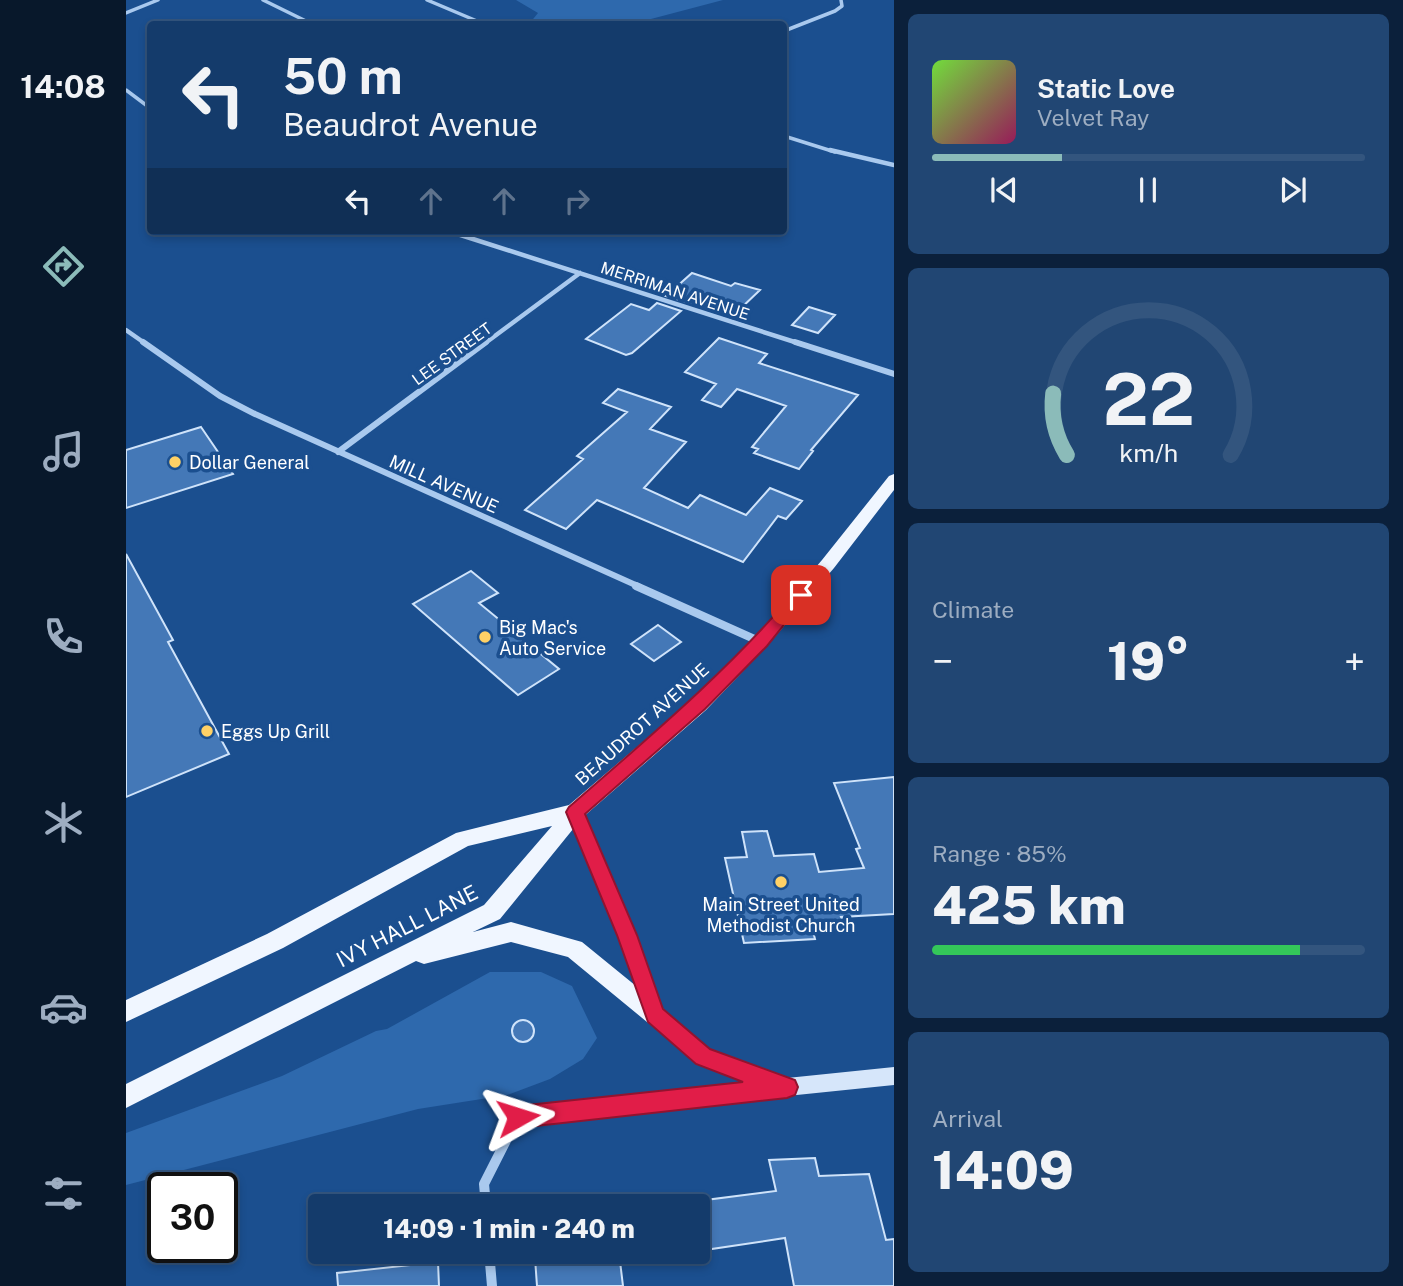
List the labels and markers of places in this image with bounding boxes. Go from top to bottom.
place label: Dollar General [189,452,310,473]
marker: Dollar General [167,454,183,470]
pin [771,565,831,625]
place label: Big Mac's Auto Service [499,617,606,659]
marker: Big Mac's Auto Service [477,629,493,645]
place label: Eggs Up Grill [221,721,330,742]
marker: Eggs Up Grill [199,723,215,739]
marker: Main Street United Methodist Church [773,874,789,890]
place label: Main Street United Methodist Church [702,894,860,936]

